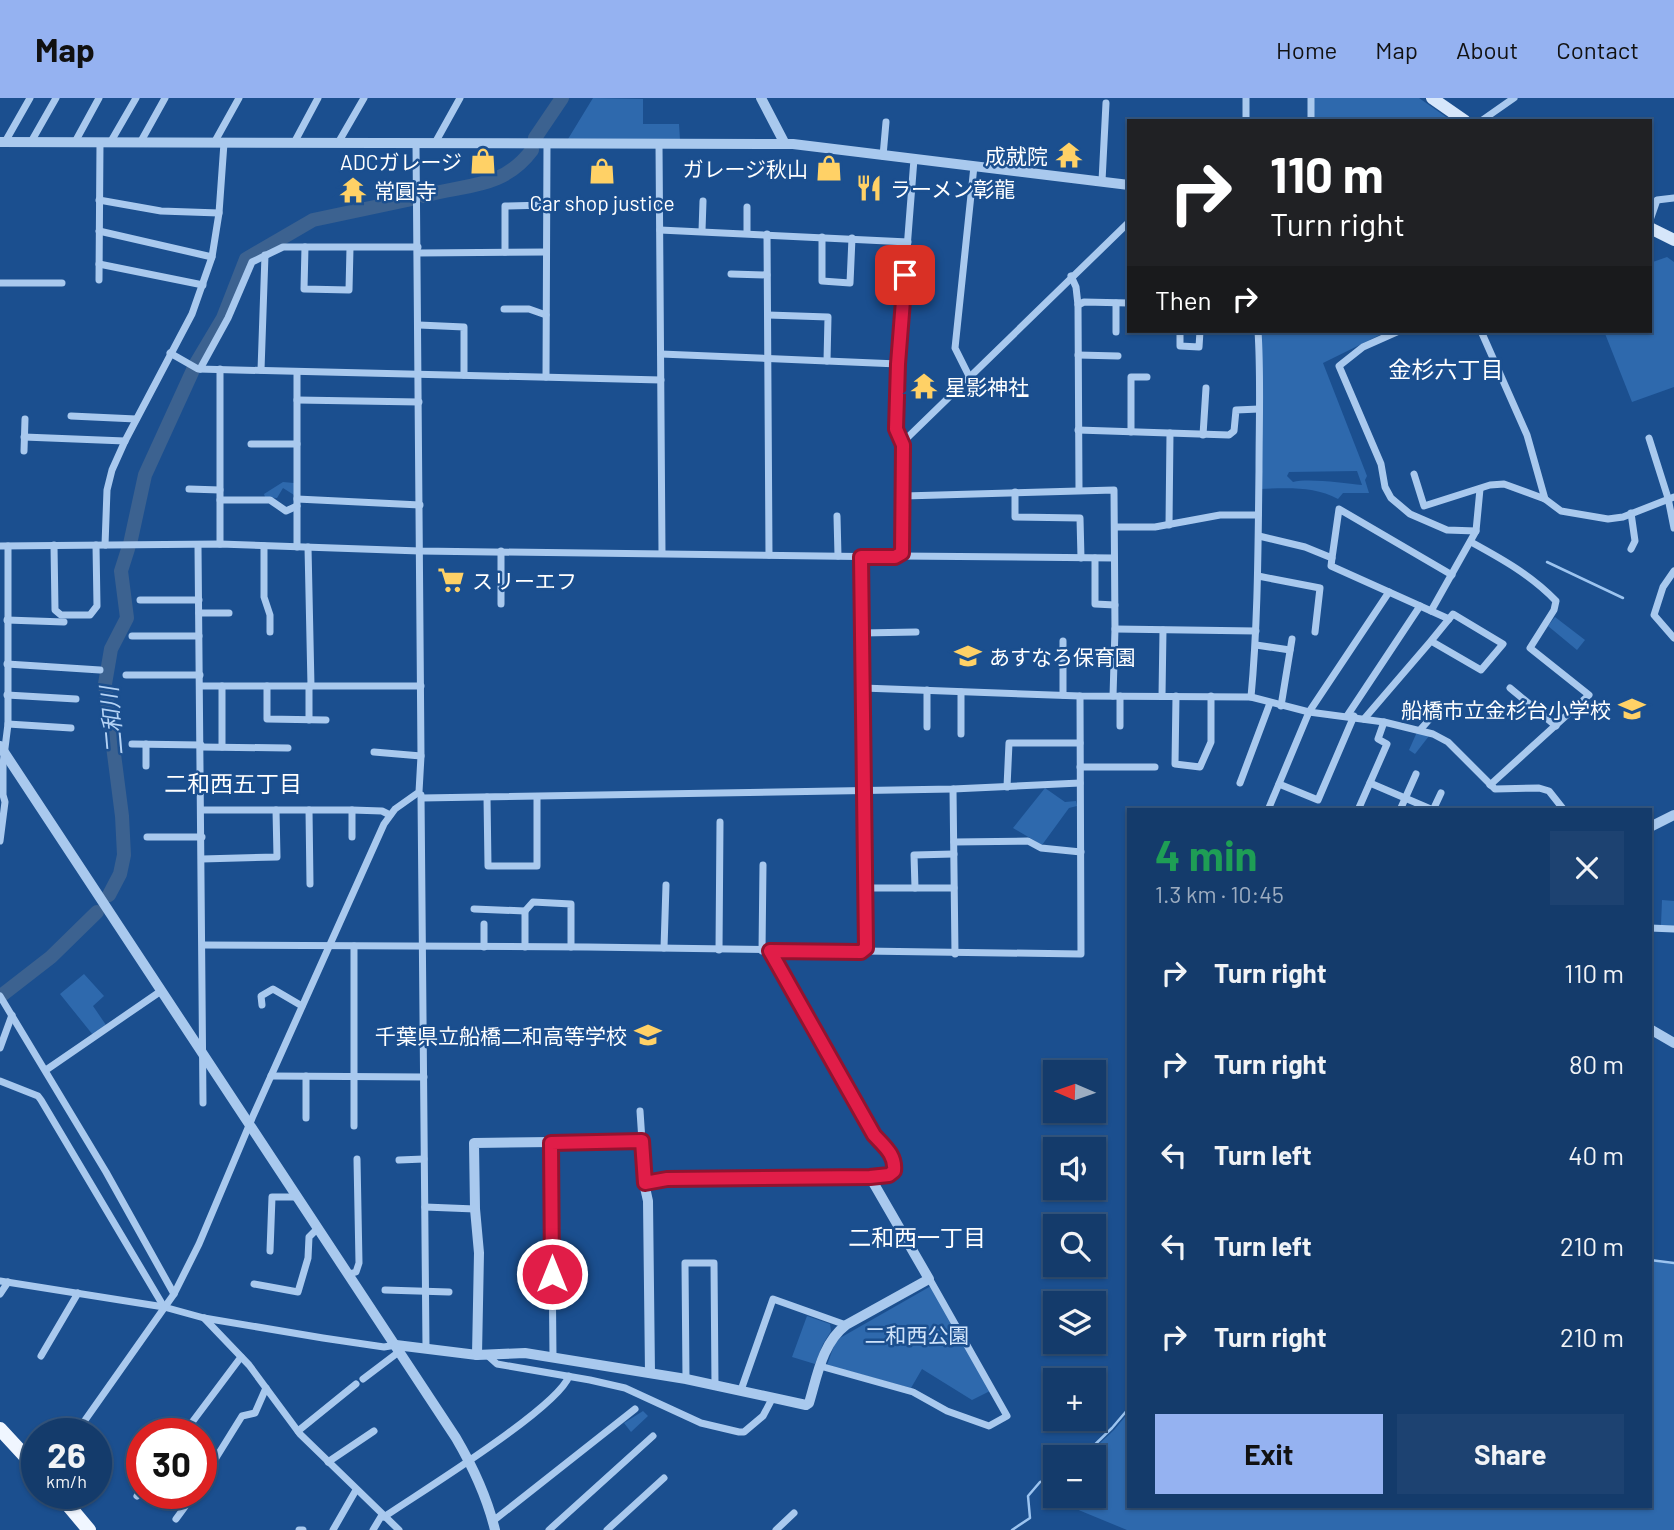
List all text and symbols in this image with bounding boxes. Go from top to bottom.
text: Map [35,29,95,69]
text: Home [1276,35,1337,64]
text: Map [1375,35,1418,64]
text: About [1456,35,1518,64]
text: Contact [1556,35,1639,64]
temple icon: 成就院 [1054,140,1084,170]
place label: 成就院 [985,143,1048,168]
text: 110 m [1270,144,1384,203]
shop icon: ADCガレージ [468,146,498,176]
icon: right [1155,147,1246,238]
place label: ADCガレージ [340,149,462,174]
shop icon: ガレージ秋山 [814,153,844,183]
shop icon: Car shop justice [587,156,617,186]
place label: ガレージ秋山 [682,156,808,181]
restaurant icon: ラーメン彰龍 [854,173,884,203]
temple icon: 常圓寺 [338,175,368,205]
place label: ラーメン彰龍 [890,176,1015,201]
place label: 常圓寺 [374,178,437,203]
place label: Car shop justice [529,190,675,215]
text: Turn right [1270,204,1405,242]
pin [875,245,935,305]
icon: arrive [886,256,924,294]
icon: right [1226,280,1264,318]
text: Then [1155,284,1212,315]
district label: 金杉六丁目 [1389,355,1504,383]
temple icon: 星影神社 [909,371,939,401]
place label: 星影神社 [945,374,1029,399]
supermarket icon: スリーエフ [436,565,466,595]
place label: スリーエフ [472,568,577,593]
school or university icon: あすなろ保育園 [953,641,983,671]
place label: あすなろ保育園 [989,644,1136,669]
water label: 二和川 [94,682,128,757]
school or university icon: 船橋市立金杉台小学校 [1617,694,1647,724]
place label: 船橋市立金杉台小学校 [1401,697,1611,722]
district label: 二和西五丁目 [164,769,302,797]
text: 4 min [1155,829,1258,879]
button: close [1550,831,1624,905]
text: 1.3 km · 10:45 [1155,880,1284,908]
icon: right [1155,954,1193,992]
text: Turn right [1214,957,1327,988]
text: 110 m [1564,957,1624,988]
school or university icon: 千葉県立船橋二和高等学校 [633,1020,663,1050]
place label: 千葉県立船橋二和高等学校 [375,1023,627,1048]
icon: right [1155,1045,1193,1083]
text: Turn right [1214,1048,1327,1079]
text: 80 m [1569,1048,1624,1079]
north arrow [1043,1060,1106,1124]
map controls [1043,1060,1106,1508]
icon: left [1155,1136,1193,1174]
button: sound [1043,1137,1106,1200]
text: Turn left [1214,1139,1312,1170]
text: 40 m [1568,1139,1624,1170]
button: search [1043,1214,1106,1277]
district label: 二和西一丁目 [848,1223,986,1251]
icon: left [1155,1227,1193,1265]
text: Turn left [1214,1230,1312,1261]
text: 210 m [1560,1230,1624,1261]
position arrow [515,1237,589,1311]
button: layers [1043,1291,1106,1354]
icon: right [1155,1318,1193,1356]
text: Turn right [1214,1321,1327,1352]
text: 210 m [1560,1321,1624,1352]
park label: 二和西公園 [865,1322,970,1347]
button: + [1043,1368,1106,1431]
button: Exit [1155,1414,1383,1494]
button: Share [1397,1414,1624,1494]
speed limit sign: 30 [126,1418,217,1509]
text: 26 [47,1433,86,1475]
button: − [1043,1445,1106,1508]
text: km/h [46,1470,87,1492]

